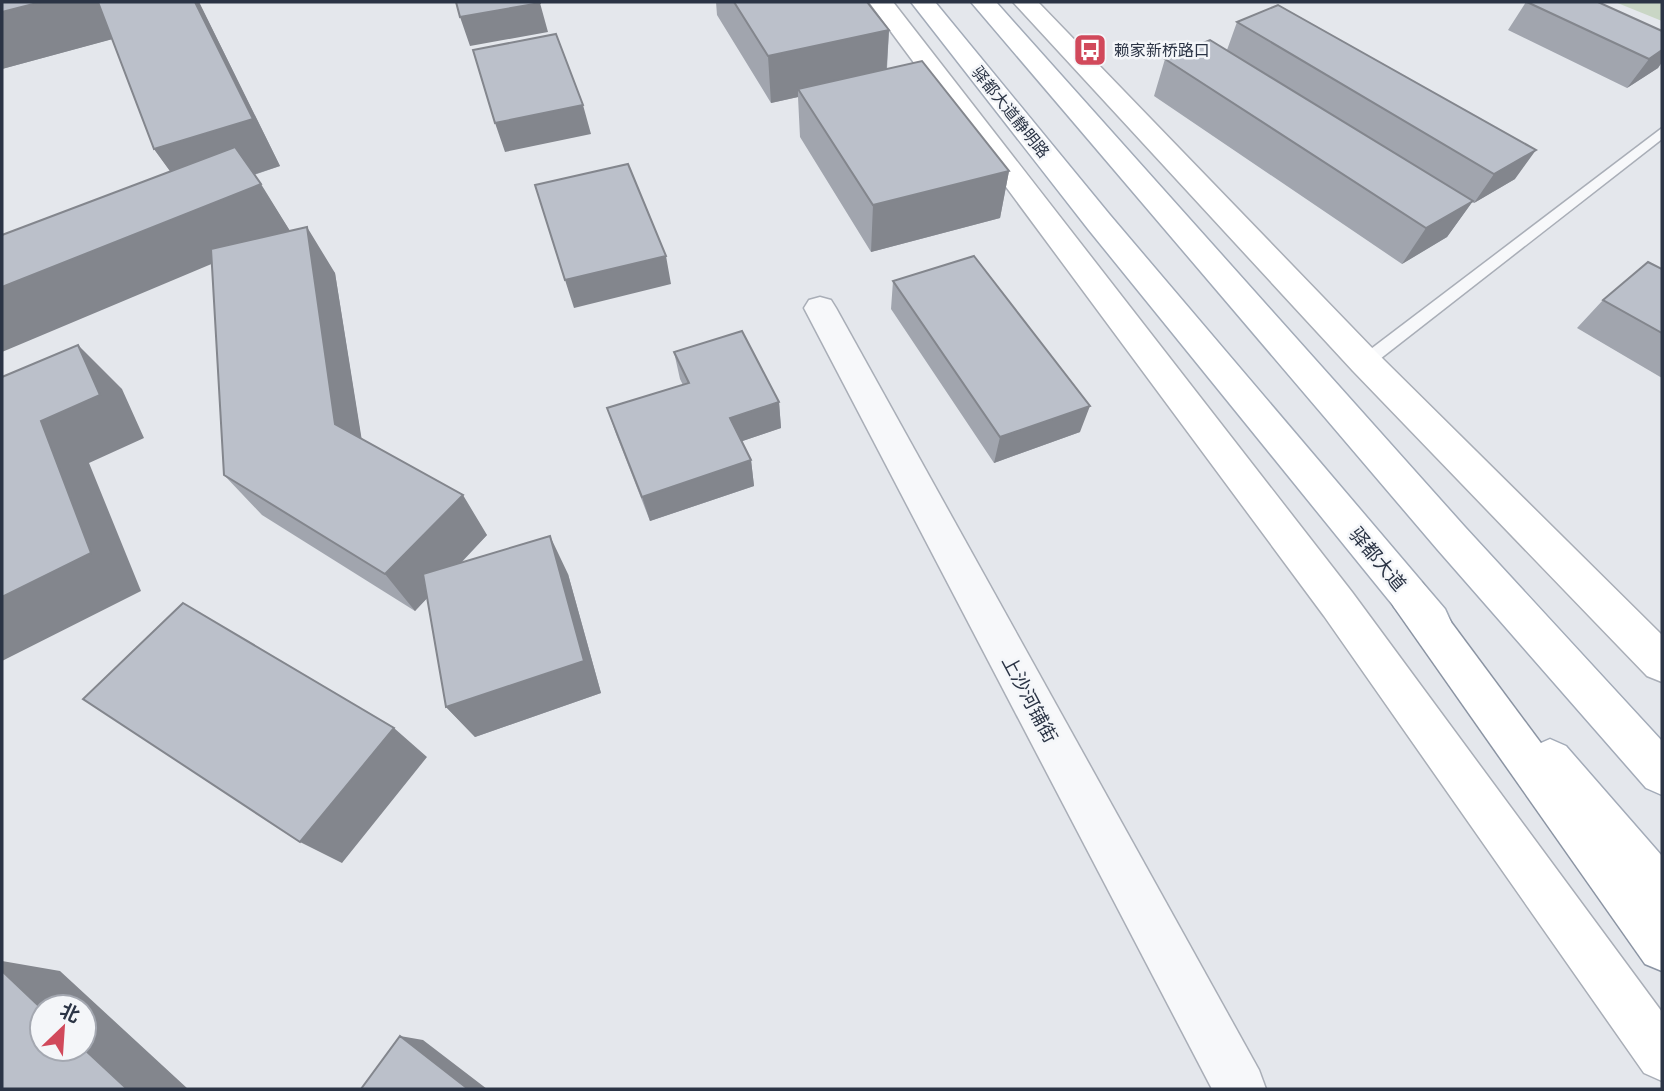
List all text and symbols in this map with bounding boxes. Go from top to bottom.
bus stop icon: 赖家新桥路口 [1071,31,1109,69]
place label: 赖家新桥路口 [1114,39,1210,61]
street label: 驿都大道静明路 [967,62,1055,162]
street label: 驿都大道 [1344,522,1412,596]
street label: 上沙河铺街 [996,651,1064,747]
north arrow [28,993,98,1063]
text: 北 [56,997,84,1028]

